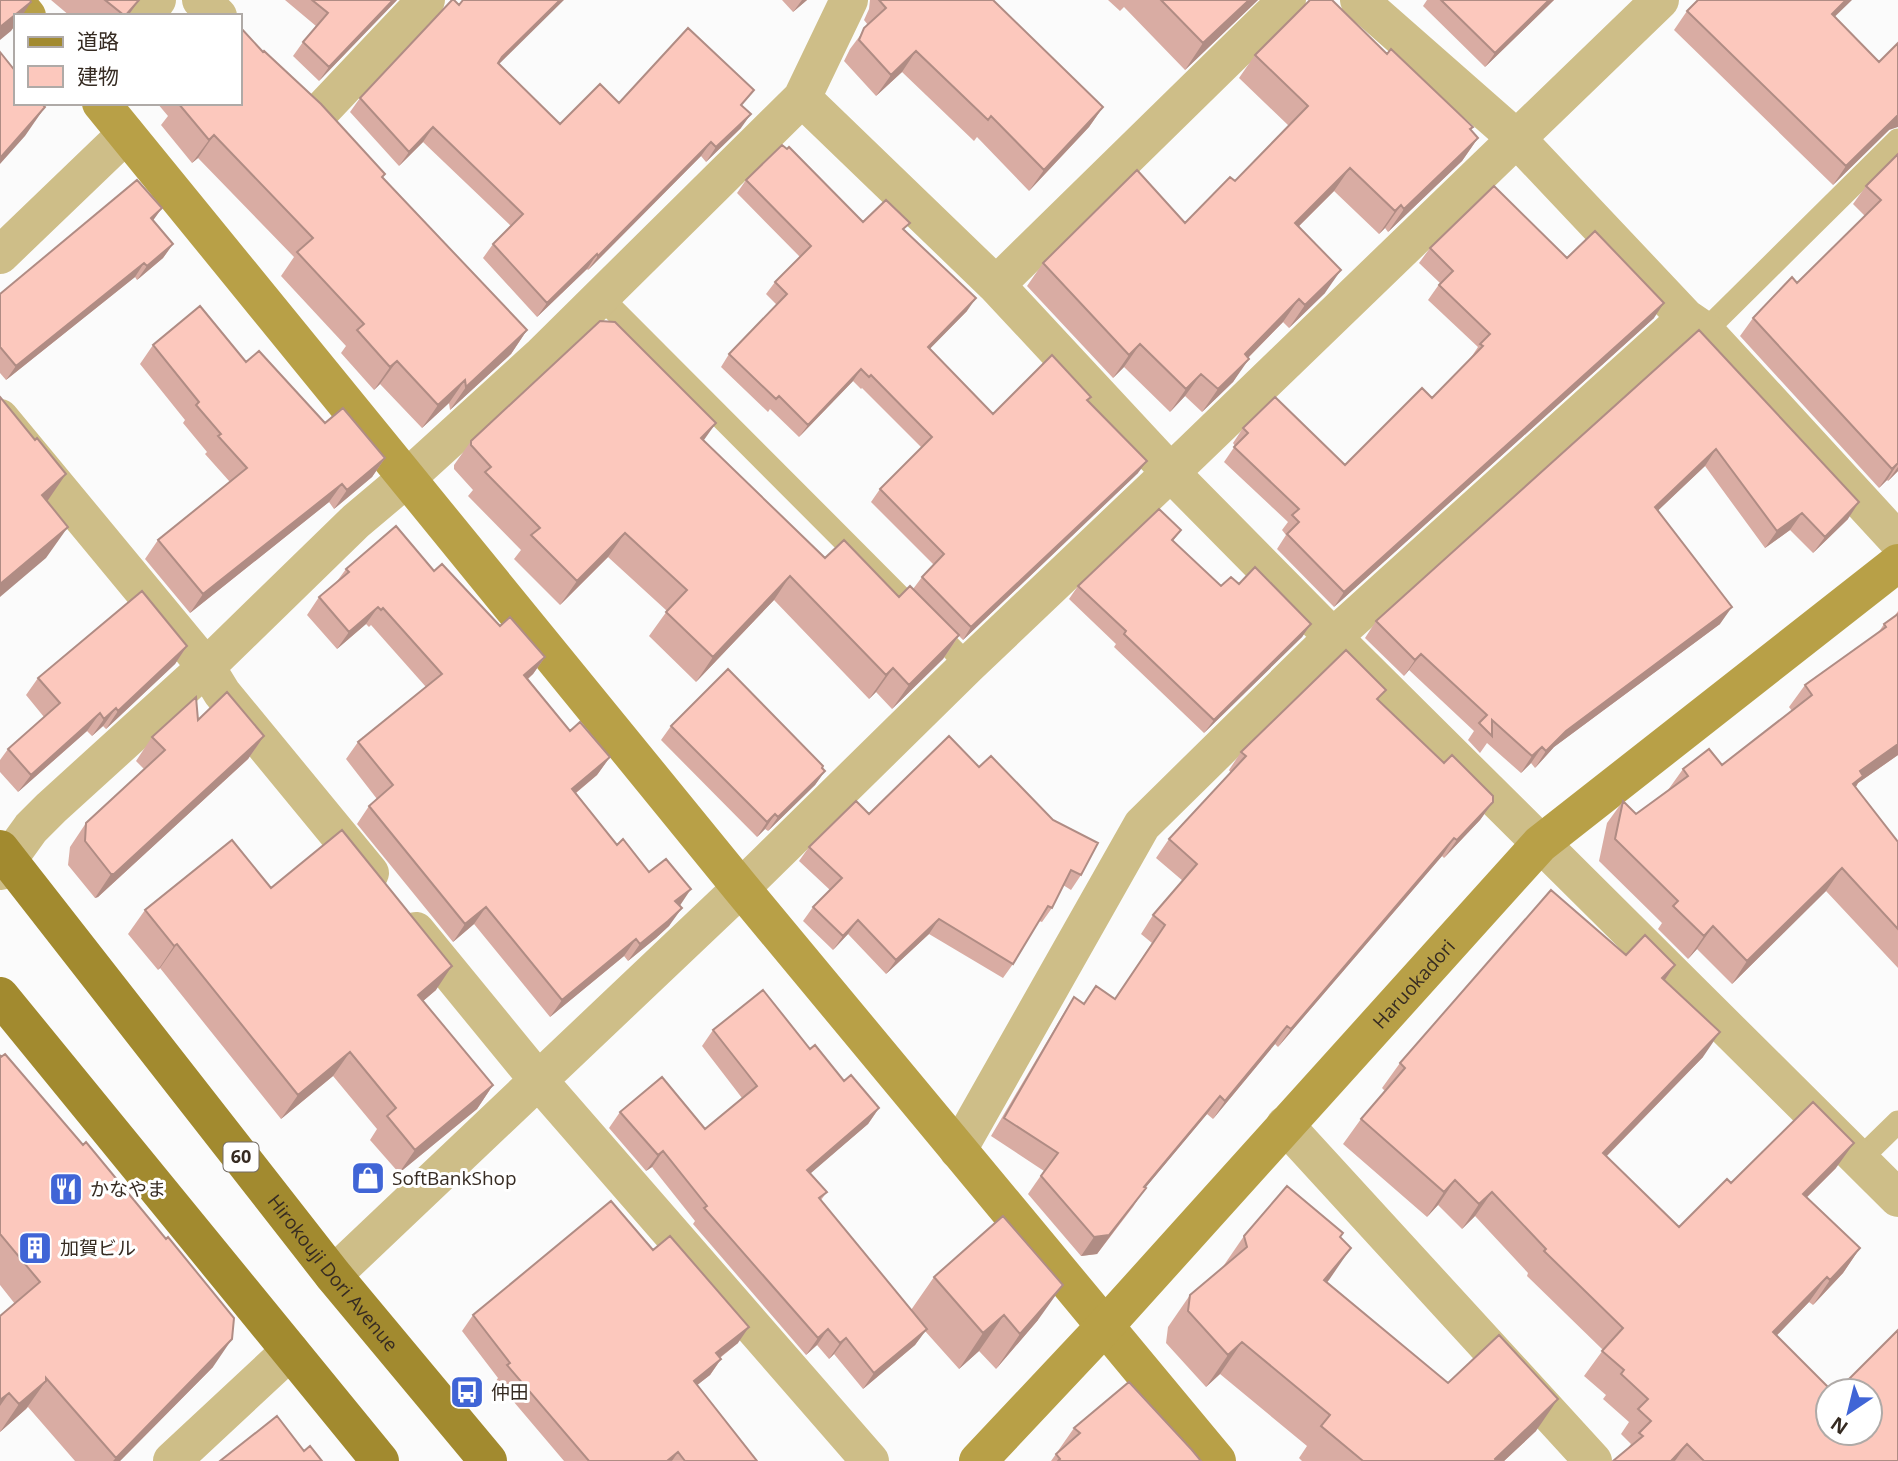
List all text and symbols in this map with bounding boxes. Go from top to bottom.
legend [14,14,242,105]
text: 道路 [77,27,119,55]
text: 建物 [77,62,119,90]
street label: Haruokadori [1367,934,1461,1034]
road number: 60 [224,1142,258,1172]
shop icon: SoftBankShop [349,1159,387,1197]
place label: SoftBankShop [392,1165,517,1191]
restaurant icon: かなやま [47,1170,85,1208]
place label: かなやま [90,1176,166,1202]
street label: Hirokouji Dori Avenue [262,1189,404,1357]
building icon: 加賀ビル [16,1229,54,1267]
place label: 加賀ビル [60,1235,136,1261]
bus stop icon: 仲田 [448,1373,486,1411]
north arrow [1814,1377,1884,1447]
place label: 仲田 [491,1379,529,1405]
text: N [1825,1411,1853,1441]

